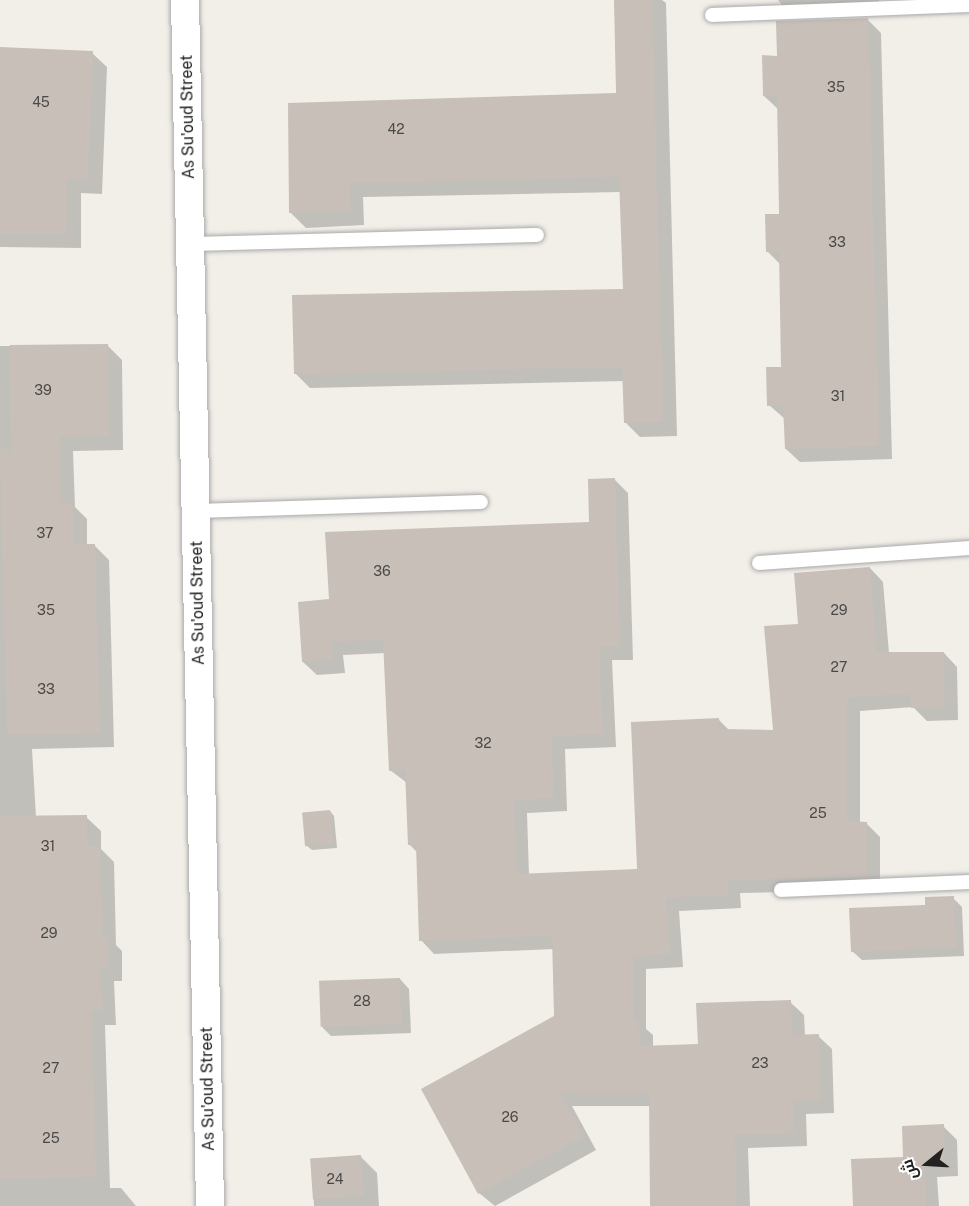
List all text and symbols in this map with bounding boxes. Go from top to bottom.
street label: As Su'oud Street [177,55,199,179]
house number: 35 [827,79,845,95]
house number: 45 [32,94,50,110]
house number: 42 [387,121,405,137]
house number: 33 [828,234,846,250]
house number: 39 [34,382,52,398]
house number: 31 [831,388,845,404]
house number: 37 [37,525,53,541]
street label: As Su'oud Street [187,541,209,665]
house number: 36 [373,563,391,579]
house number: 35 [37,602,55,618]
house number: 29 [830,602,848,618]
house number: 27 [831,659,847,675]
house number: 33 [37,681,55,697]
house number: 32 [474,735,492,751]
house number: 25 [809,805,827,821]
house number: 31 [41,838,55,854]
house number: 29 [40,925,58,941]
house number: 28 [353,993,371,1009]
street label: As Su'oud Street [197,1027,219,1151]
house number: 23 [751,1055,769,1071]
house number: 27 [43,1060,59,1076]
house number: 26 [501,1109,519,1125]
house number: 25 [42,1130,60,1146]
north arrow [897,1134,957,1194]
text: ش [897,1157,922,1182]
house number: 24 [326,1171,344,1187]

